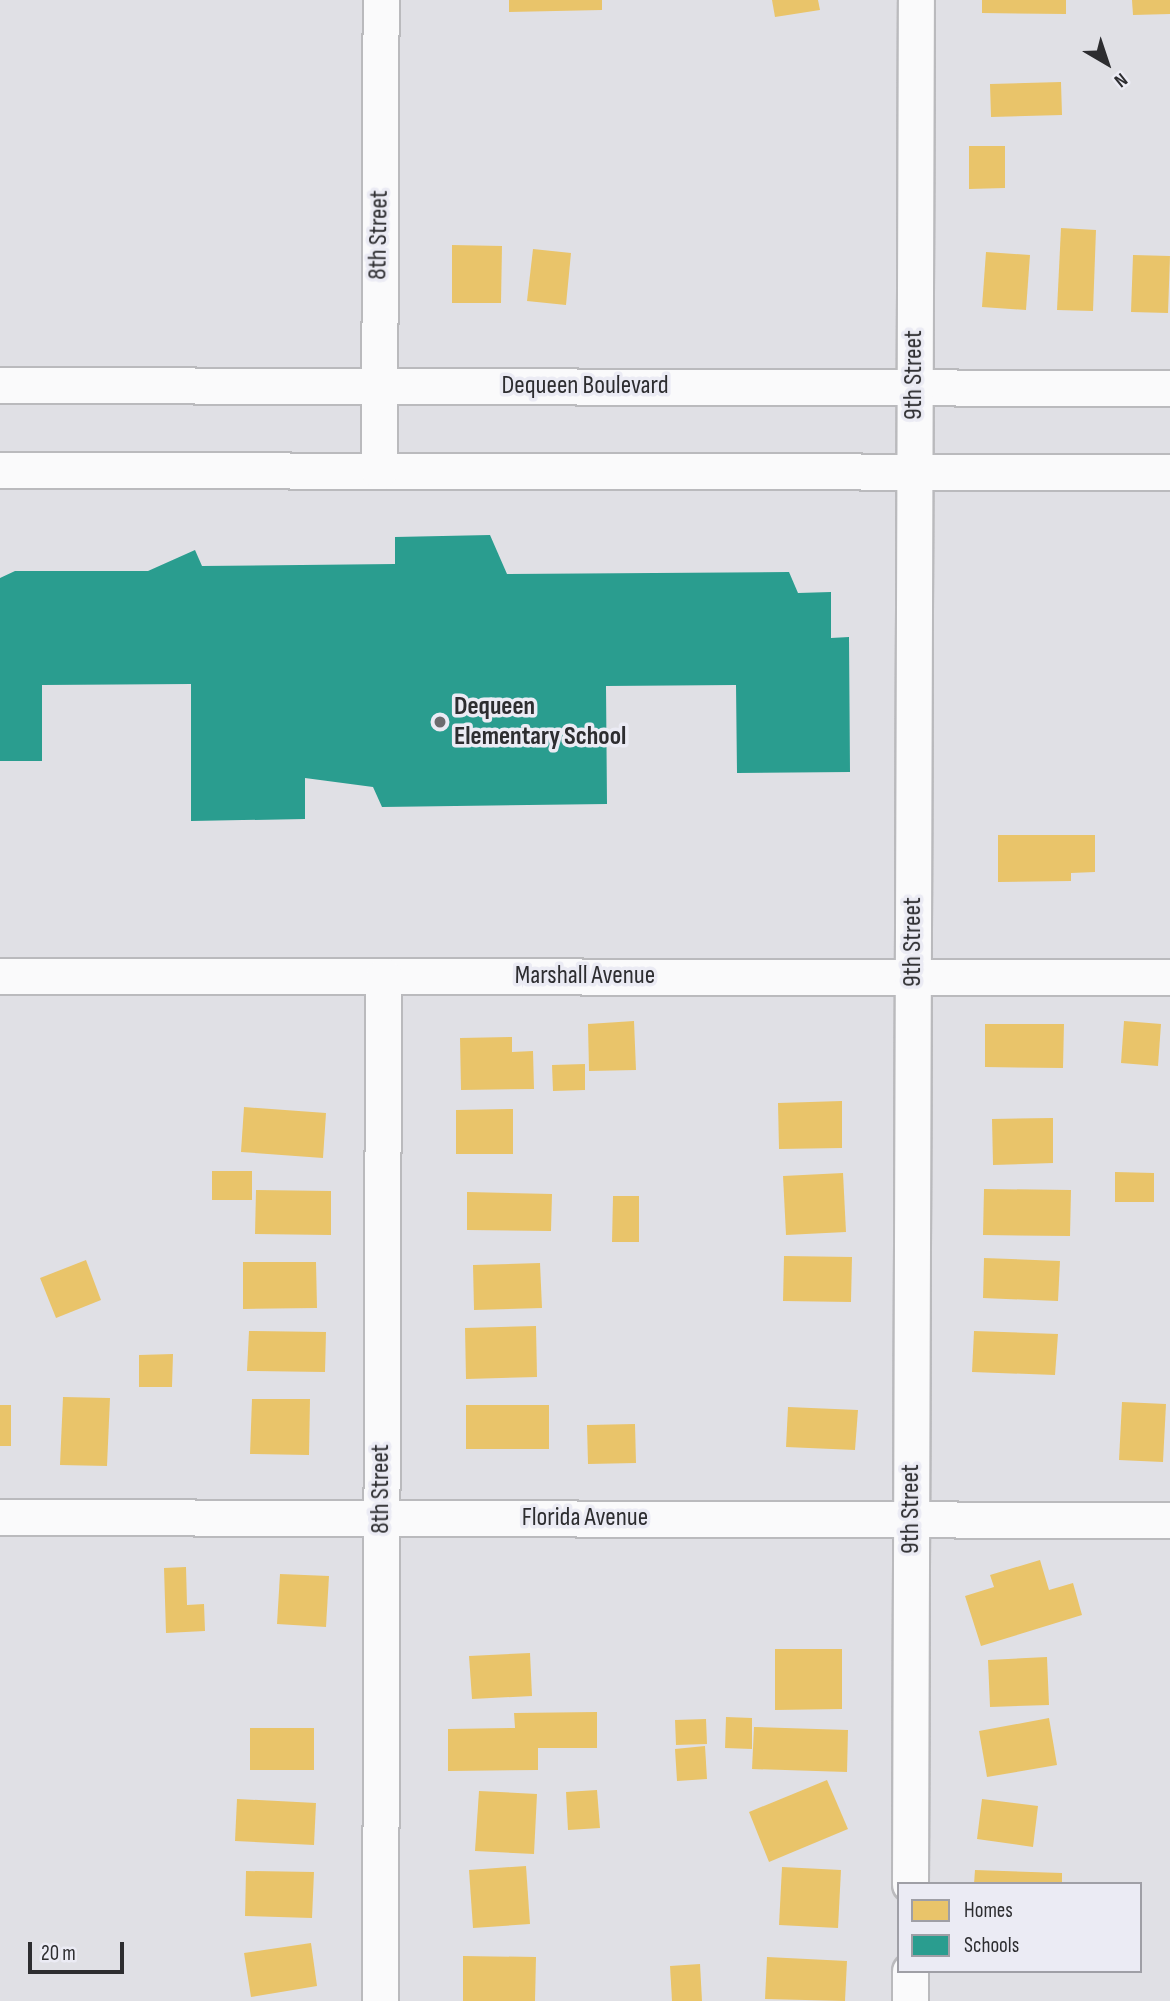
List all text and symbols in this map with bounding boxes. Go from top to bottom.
north arrow [1072,28,1142,98]
text: N [1109,68,1132,92]
street label: 8th Street [363,190,395,280]
street label: 9th Street [898,330,930,420]
street label: Dequeen Boulevard [502,370,668,402]
place label: Dequeen Elementary School [454,691,626,752]
marker: Dequeen Elementary School [432,714,448,730]
street label: 9th Street [897,897,929,987]
street label: Marshall Avenue [515,960,655,992]
street label: 8th Street [365,1444,397,1534]
street label: 9th Street [895,1464,927,1554]
street label: Florida Avenue [522,1502,648,1534]
legend [897,1882,1142,1973]
text: Homes [964,1898,1013,1923]
scale bar [32,1927,128,1971]
text: Schools [964,1933,1019,1958]
text: 20 m [41,1941,76,1966]

